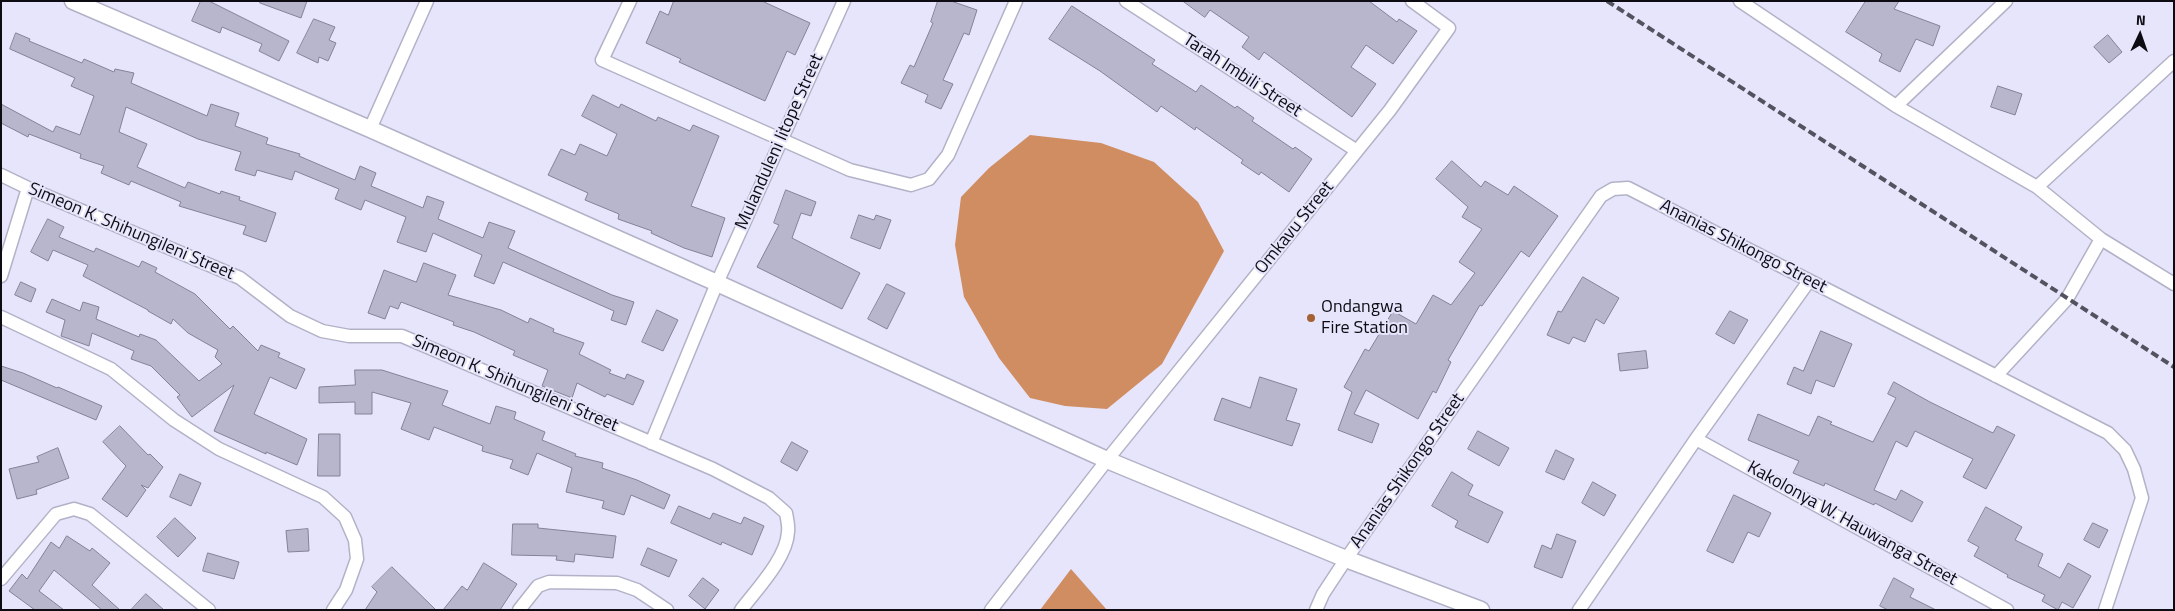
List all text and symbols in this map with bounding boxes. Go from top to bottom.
text: N [2135,9,2146,30]
north arrow [2115,10,2165,60]
street label: Tarah Imbili Street [1179,30,1305,122]
street label: Mulanduleni Iitope Street [731,51,829,233]
street label: Omkavu Street [1251,177,1339,279]
street label: Simeon K. Shihungileni Street [25,179,237,285]
street label: Ananias Shikongo Street [1656,196,1830,298]
place label: Ondangwa Fire Station [1321,297,1408,340]
marker: Ondangwa Fire Station [1305,312,1317,324]
street label: Simeon K. Shihungileni Street [409,331,621,437]
street label: Ananias Shikongo Street [1346,389,1470,553]
street label: Kakolonya W. Hauwanga Street [1743,457,1961,591]

